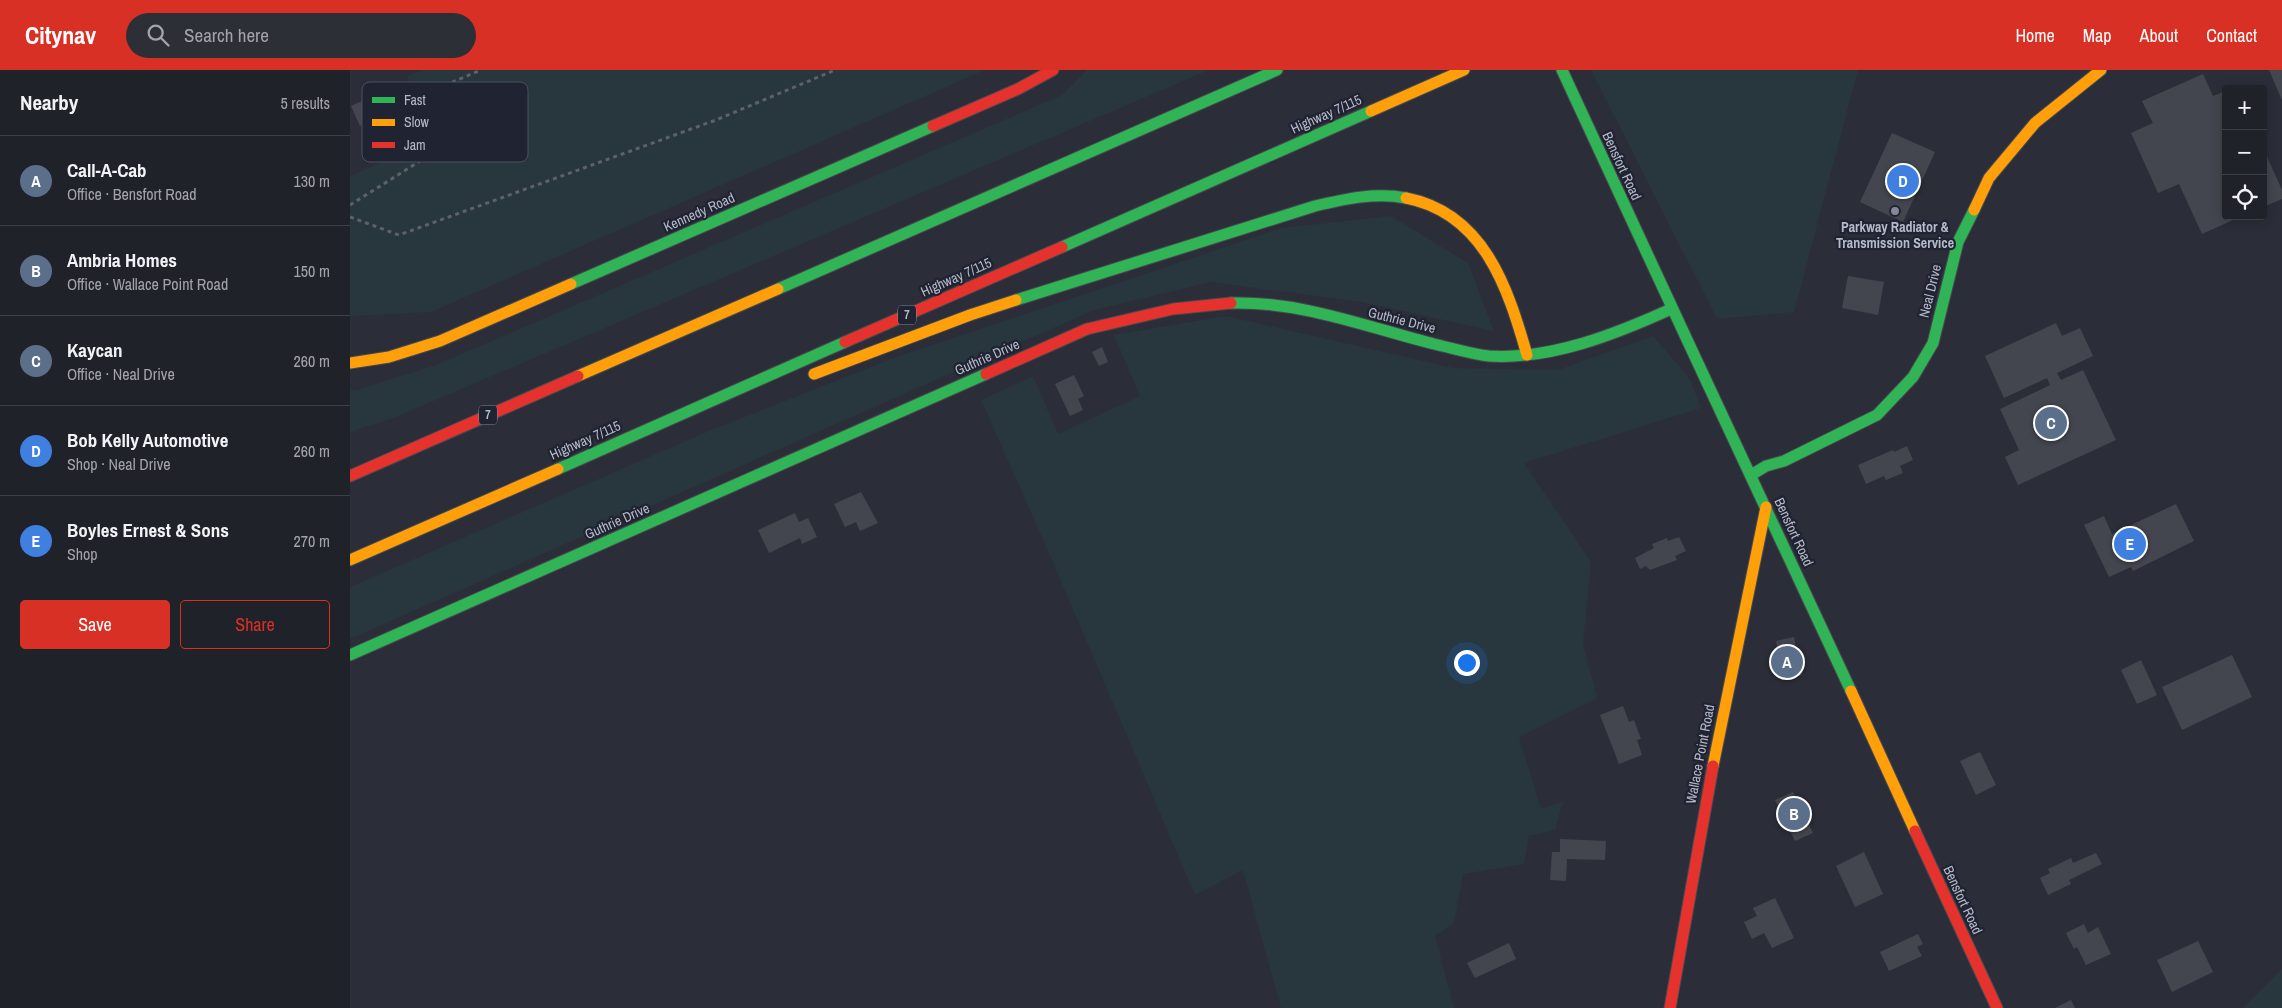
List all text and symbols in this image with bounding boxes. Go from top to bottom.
search box [126,13,476,58]
text: Citynav [25,19,96,51]
icon: search [144,21,172,49]
text: Search here [184,22,269,48]
text: Home [2015,23,2055,48]
text: Map [2083,23,2112,48]
text: About [2140,23,2178,48]
text: Contact [2206,23,2257,48]
legend [362,82,528,162]
map controls [2222,85,2267,220]
button: + [2222,85,2267,130]
text: Nearby [20,88,78,117]
street label: Highway 7/115 [1288,90,1364,138]
text: Fast [404,91,426,109]
text: 5 results [280,92,330,114]
text: Slow [404,113,430,131]
street label: Bensfort Road [1598,129,1646,203]
button: − [2222,130,2267,175]
text: Jam [404,136,426,154]
text: Call-A-Cab [67,157,147,183]
pin: D [1887,162,1919,200]
text: A [31,170,41,192]
text: 130 m [294,170,330,192]
button: locate [2222,175,2267,220]
text: Office · Bensfort Road [67,183,197,205]
street label: Kennedy Road [661,188,737,236]
marker: Parkway Radiator & Transmission Service [1889,205,1901,217]
place label: Parkway Radiator & Transmission Service [1836,218,1954,252]
text: Ambria Homes [67,247,177,273]
street label: Highway 7/115 [918,253,994,301]
text: B [31,260,41,282]
text: 150 m [294,260,330,282]
street label: Neal Drive [1915,263,1945,319]
text: Office · Wallace Point Road [67,273,228,295]
street label: Guthrie Drive [1366,303,1438,337]
road number: 7 [898,306,916,324]
street label: Guthrie Drive [952,335,1022,379]
text: Kaycan [67,337,122,363]
text: C [31,350,41,372]
text: 260 m [294,350,330,372]
text: Office · Neal Drive [67,363,175,385]
pin: C [2035,404,2067,442]
road number: 7 [479,406,497,424]
street label: Highway 7/115 [547,416,623,464]
text: Bob Kelly Automotive [67,427,228,453]
text: D [31,440,41,462]
text: 260 m [294,440,330,462]
text: Shop · Neal Drive [67,453,171,475]
street label: Bensfort Road [1770,495,1818,569]
street label: Guthrie Drive [582,499,652,543]
text: Boyles Ernest & Sons [67,517,229,543]
pin: E [2114,525,2146,563]
text: E [32,530,40,552]
text: 270 m [294,530,330,552]
text: Shop [67,543,98,565]
button: Save [20,600,170,649]
button: Share [180,600,330,649]
pin: A [1771,643,1803,681]
your location [1454,650,1480,676]
street label: Wallace Point Road [1682,703,1718,805]
pin: B [1778,795,1810,833]
street label: Bensfort Road [1939,863,1987,937]

